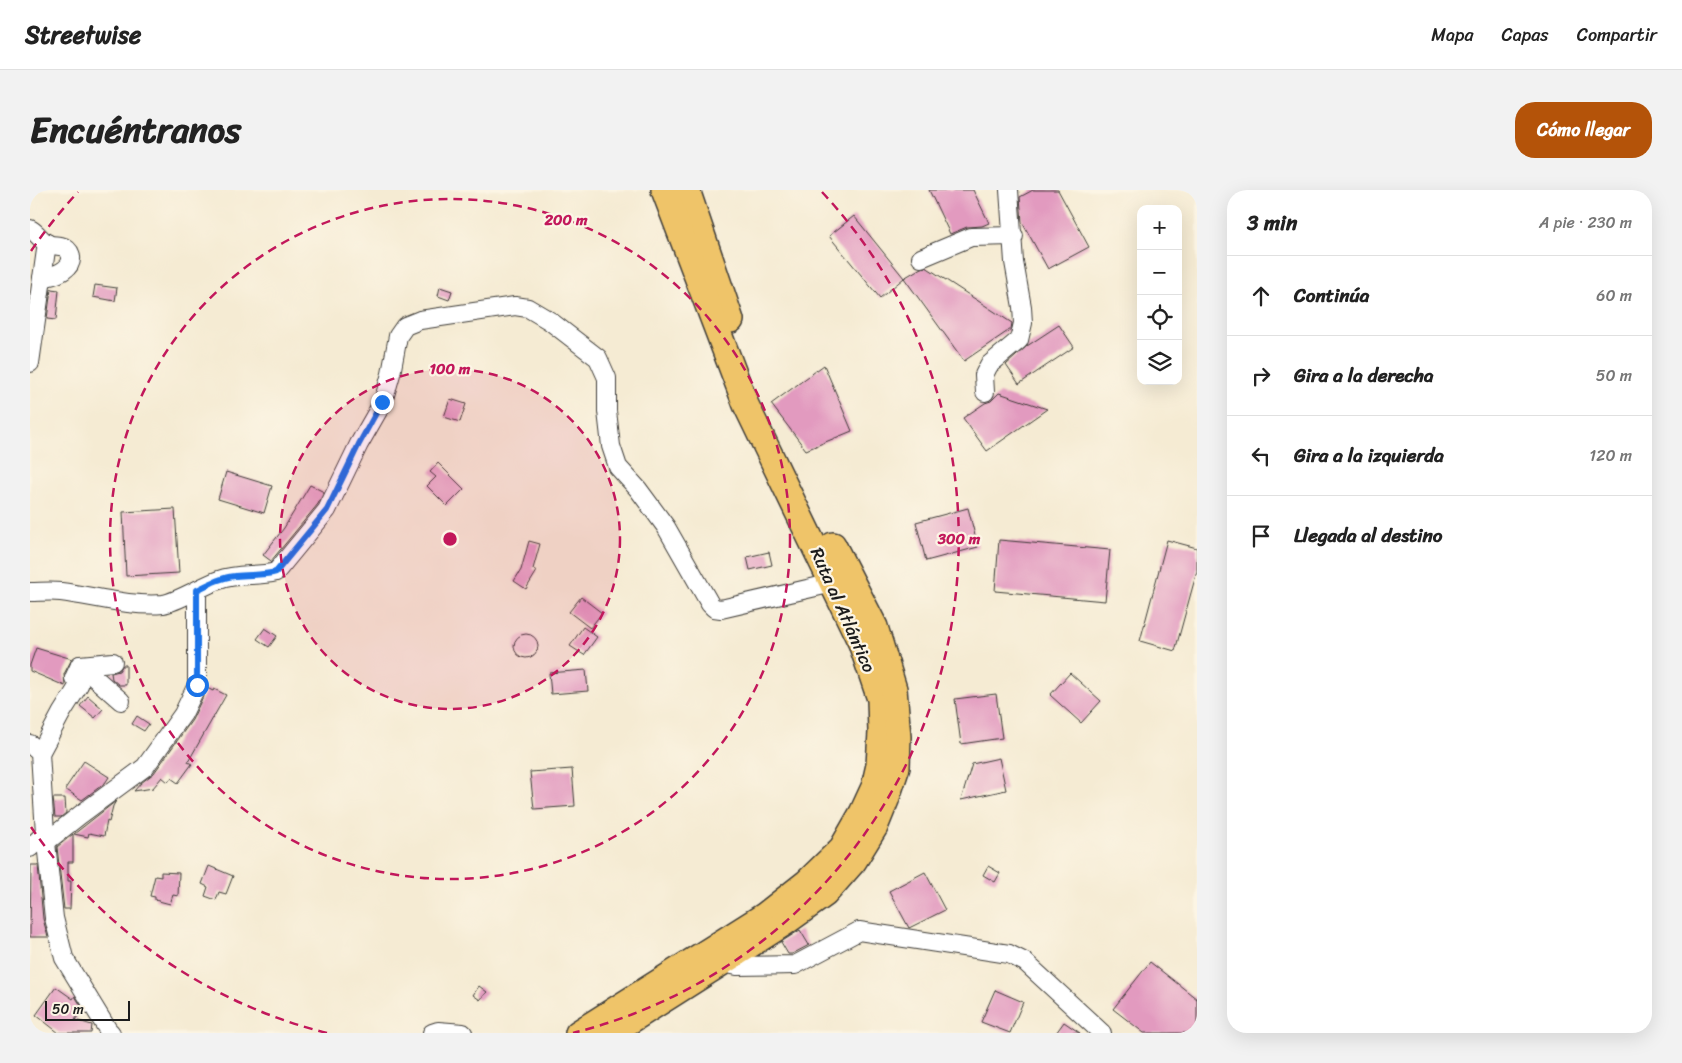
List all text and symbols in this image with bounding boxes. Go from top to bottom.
text: Streetwise [25,14,141,56]
text: Mapa [1431,19,1474,51]
text: Capas [1502,19,1549,51]
text: Compartir [1577,19,1657,51]
text: Encuéntranos [30,99,241,161]
button: Cómo llegar [1515,102,1652,158]
text: 3 min [1247,204,1297,242]
map controls [1137,205,1182,385]
button: + [1137,205,1182,250]
text: 200 m [543,207,588,233]
text: A pie · 230 m [1539,208,1632,237]
button: − [1137,250,1182,295]
text: Continúa [1294,279,1369,312]
text: 60 m [1596,281,1632,310]
icon: ahead [1247,282,1275,310]
button: locate [1137,295,1182,340]
button: layers [1137,340,1182,385]
text: 100 m [430,356,471,382]
text: Gira a la derecha [1294,359,1433,392]
text: 50 m [1596,361,1632,390]
icon: right [1247,362,1275,390]
route end [371,391,394,414]
text: Gira a la izquierda [1294,439,1444,472]
text: 120 m [1589,441,1632,470]
icon: left [1247,442,1275,470]
text: Llegada al destino [1294,519,1443,552]
icon: arrive [1247,522,1275,550]
text: 300 m [937,526,981,552]
centre of rings [441,530,459,548]
street label: Ruta al Atlántico [801,542,885,678]
route start [186,674,209,697]
text: 50 m [52,997,84,1022]
scale bar [45,998,130,1021]

